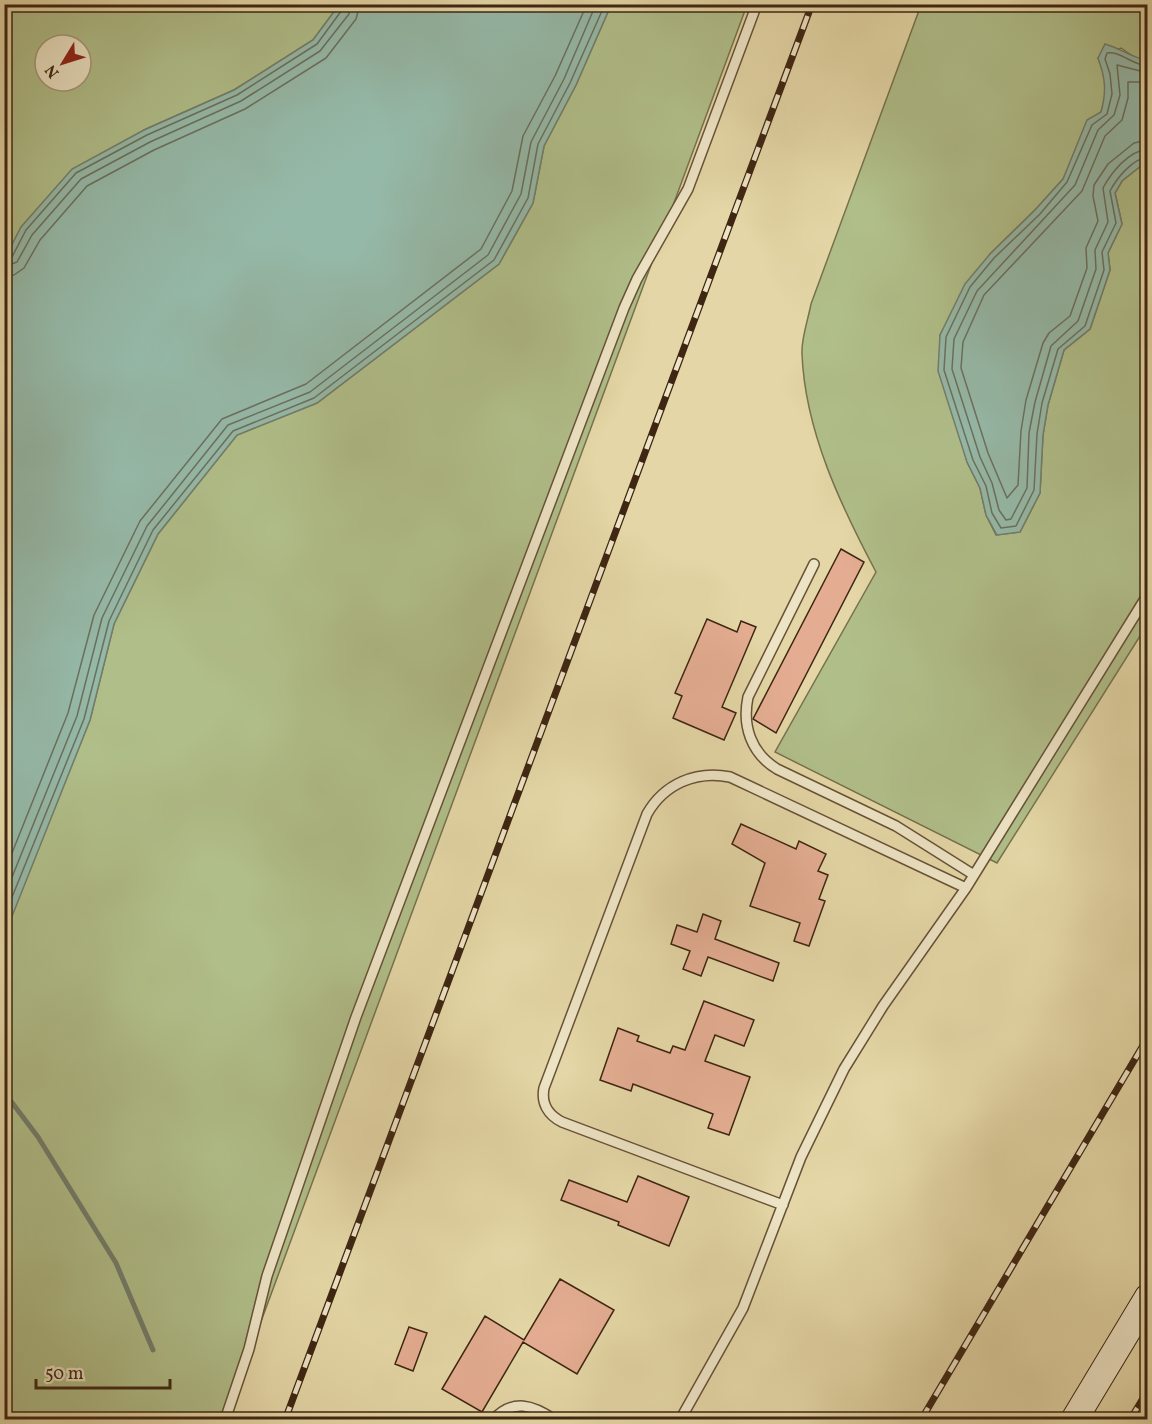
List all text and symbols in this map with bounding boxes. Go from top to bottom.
north arrow [33,33,93,93]
text: N [40,59,65,82]
scale bar [36,1352,170,1390]
text: 50 m [45,1362,84,1387]

